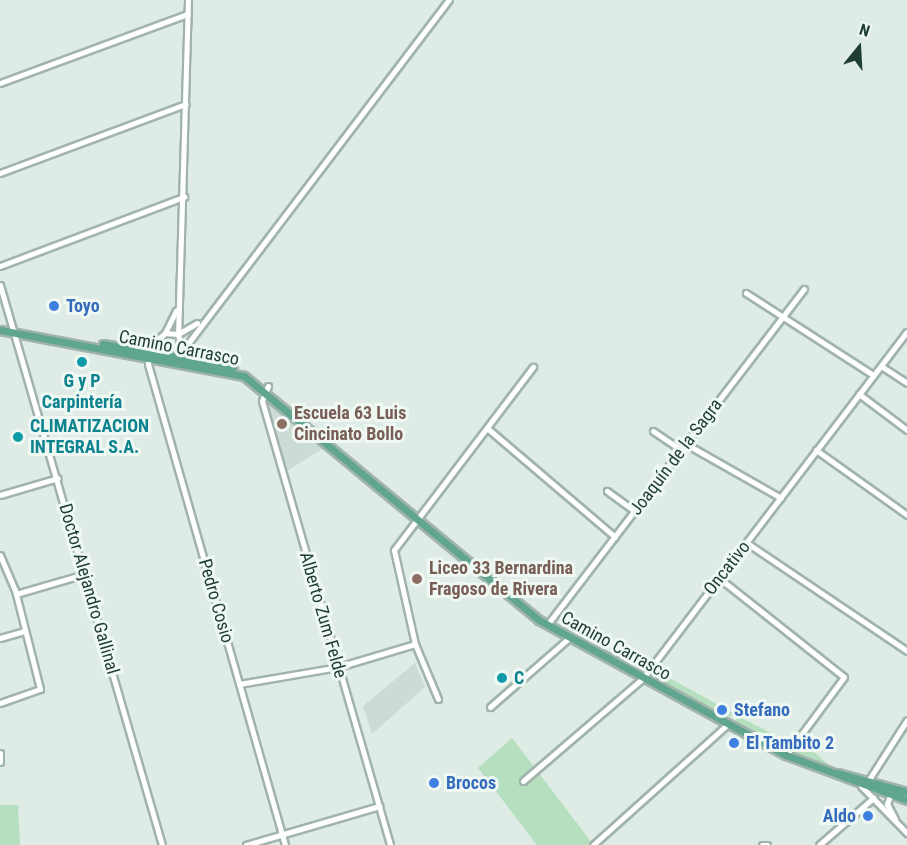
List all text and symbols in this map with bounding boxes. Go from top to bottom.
north arrow [829,18,889,78]
text: N [857,20,872,41]
place label: Toyo [66,295,100,317]
marker: Toyo [47,299,61,313]
street label: Camino Carrasco [117,326,241,370]
marker: G y P Carpintería [75,355,89,369]
place label: G y P Carpintería [42,371,122,413]
street label: Joaquín de la Sagra [625,395,727,519]
place label: Escuela 63 Luis Cincinato Bollo [294,403,406,446]
place label: CLIMATIZACION INTEGRAL S.A. [30,416,149,458]
marker: Escuela 63 Luis Cincinato Bollo [275,417,289,431]
marker: CLIMATIZACION INTEGRAL S.A. [11,430,25,444]
street label: Doctor Alejandro Gallinal [54,501,124,677]
street label: Oncativo [699,537,755,599]
street label: Alberto Zum Felde [295,549,351,681]
street label: Pedro Cosio [194,557,238,645]
place label: Liceo 33 Bernardina Fragoso de Rivera [429,558,573,600]
marker: Liceo 33 Bernardina Fragoso de Rivera [410,572,424,586]
street label: Camino Carrasco [557,607,675,685]
place label: C [514,667,524,689]
marker: C [495,671,509,685]
place label: Stefano [734,699,790,721]
marker: Stefano [715,703,729,717]
place label: El Tambito 2 [746,732,835,754]
marker: El Tambito 2 [727,736,741,750]
place label: Brocos [446,772,496,794]
marker: Brocos [427,776,441,790]
place label: Aldo [823,805,856,827]
marker: Aldo [861,809,875,823]

